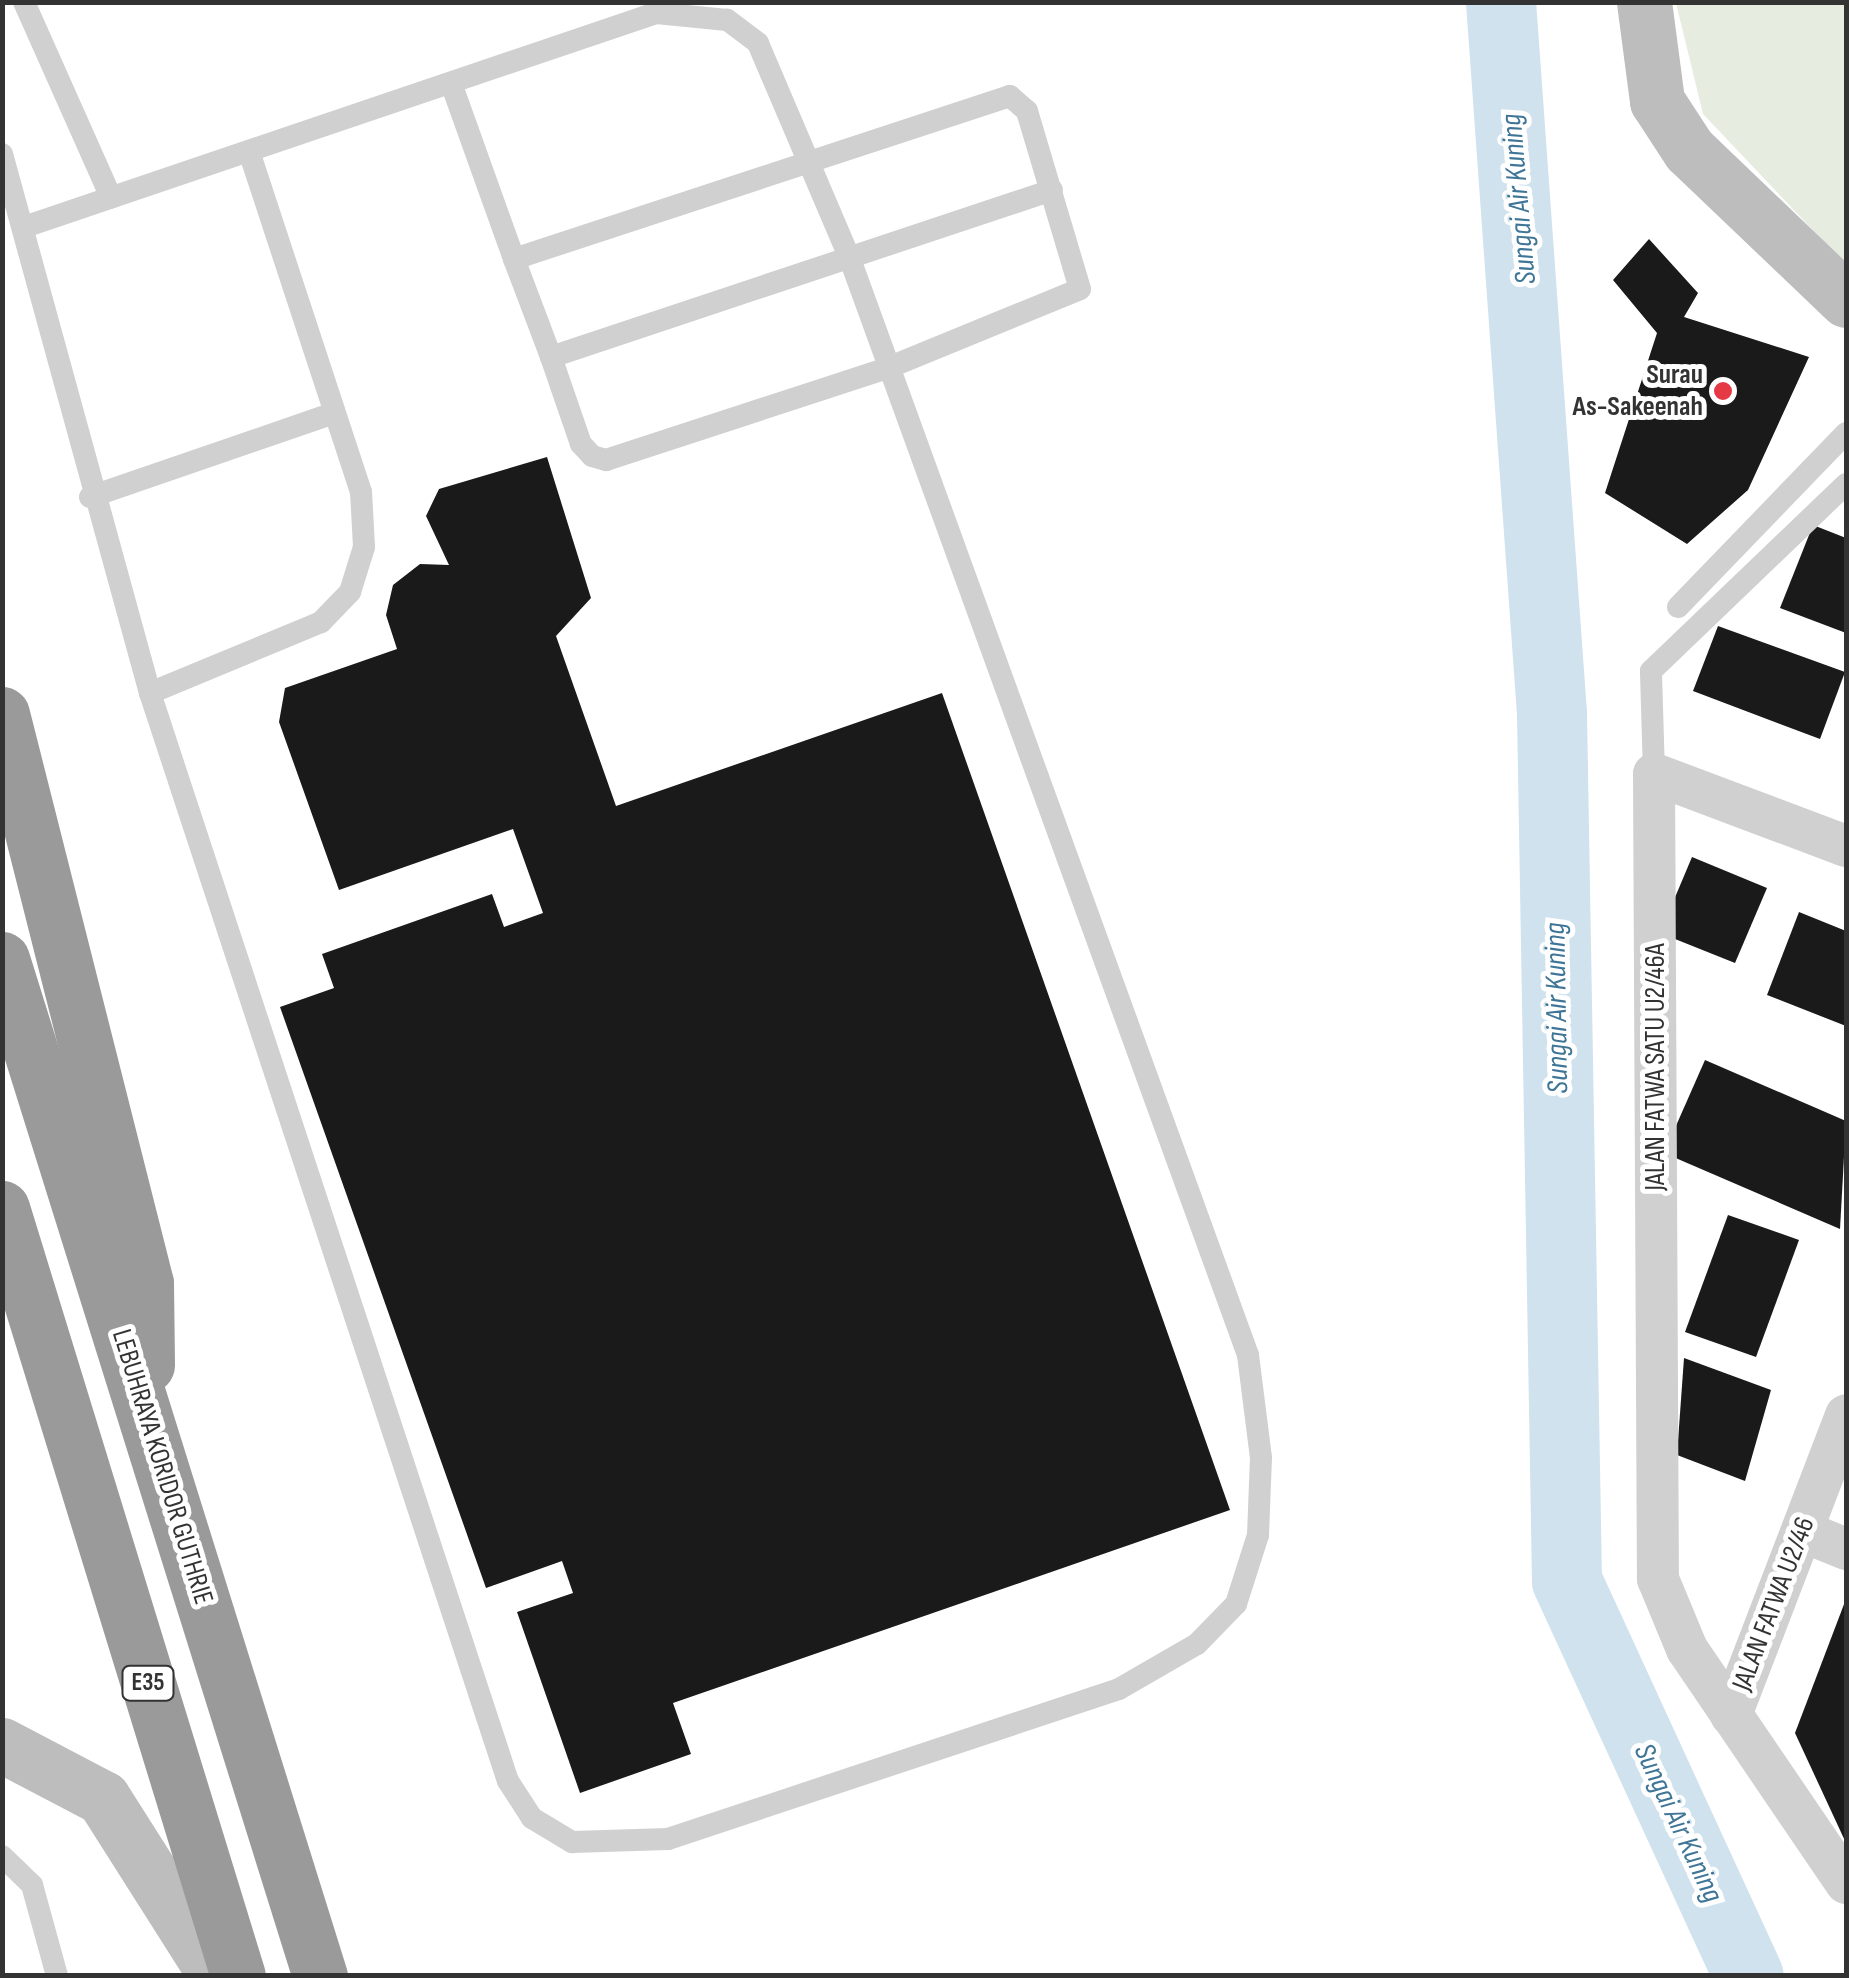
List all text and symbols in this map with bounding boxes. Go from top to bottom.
water label: Sungai Air Kuning [1494,112,1544,286]
place label: Surau As-Sakeenah [1573,358,1703,424]
marker: Surau As-Sakeenah [1712,380,1734,402]
water label: Sungai Air Kuning [1538,922,1576,1094]
street label: JALAN FATWA SATU U2/46A [1639,943,1673,1191]
street label: LEBUHRAYA KORIDOR GUTHRIE [104,1325,220,1609]
street label: JALAN FATWA U2/46 [1726,1513,1822,1695]
road number: E35 [120,1663,176,1703]
water label: Sungai Air Kuning [1626,1738,1730,1908]

